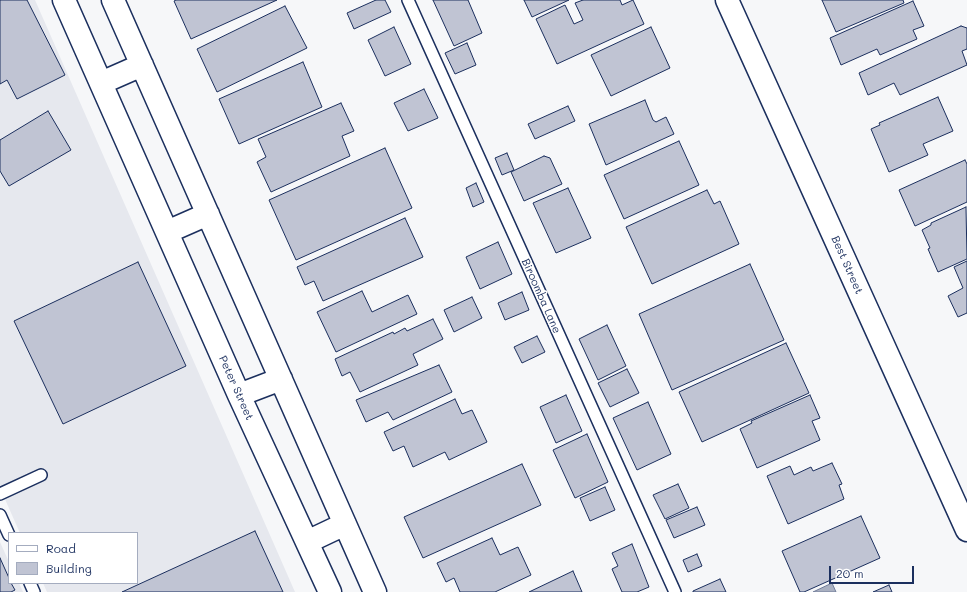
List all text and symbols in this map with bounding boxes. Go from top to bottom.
street label: Best Street [828,234,866,296]
street label: Biroomba Lane [519,257,563,335]
street label: Peter Street [216,354,256,422]
legend [8,532,138,584]
text: Road [46,540,76,556]
scale bar [831,558,916,584]
text: Building [46,560,92,576]
text: 20 m [836,565,864,581]

